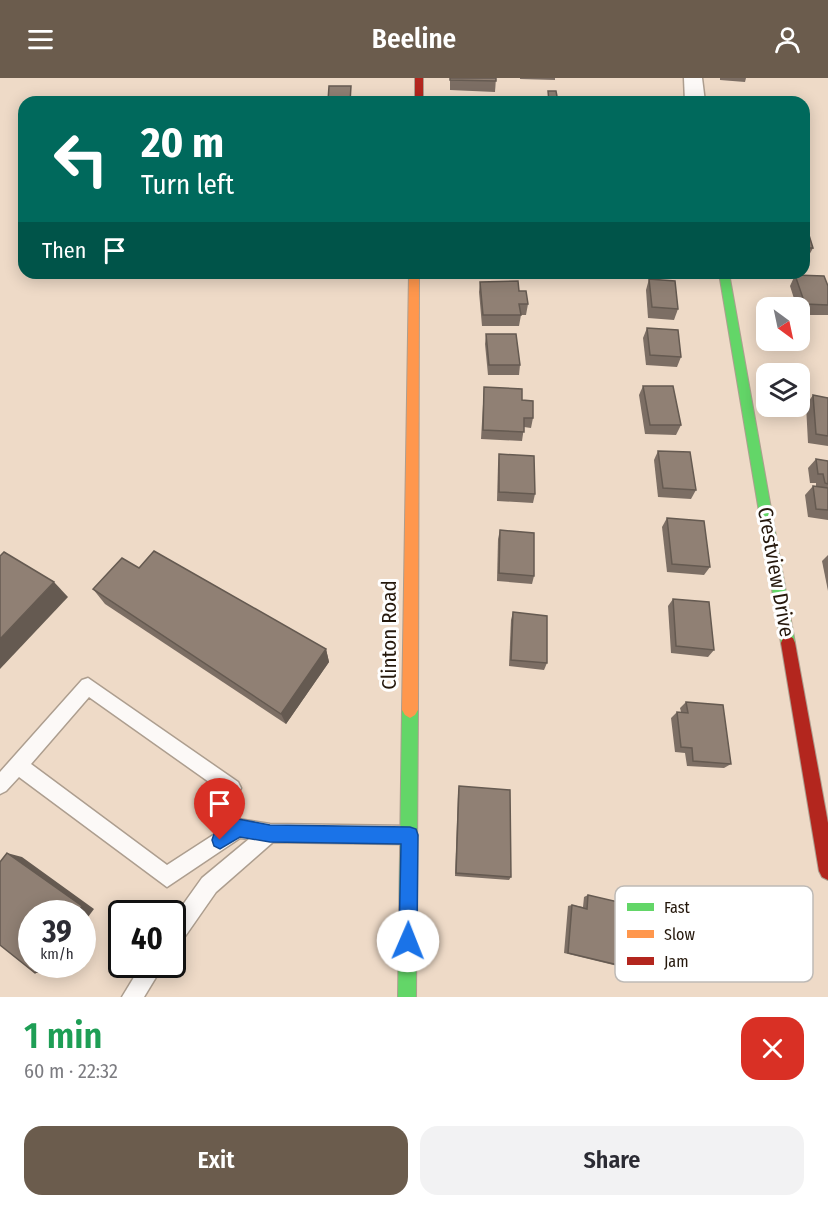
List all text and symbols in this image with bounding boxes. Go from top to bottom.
icon: menu [24,23,57,56]
text: Beeline [372,23,456,55]
icon: person [771,23,804,56]
text: 20 m [141,118,224,168]
icon: left [42,120,120,198]
text: Turn left [141,169,234,201]
icon: arrive [98,234,131,267]
text: Then [42,237,86,264]
north arrow [756,297,810,351]
map controls [756,297,810,417]
button: layers [756,363,810,417]
street label: Crestview Drive [752,505,800,639]
street label: Clinton Road [376,580,402,690]
pin [194,778,245,840]
icon: arrive [203,787,236,820]
legend [615,886,813,982]
text: Fast [664,898,691,917]
speed limit sign: 40 [108,900,186,978]
position arrow [376,909,440,973]
text: 39 [42,914,72,950]
text: Slow [664,925,695,944]
text: km/h [40,945,74,963]
text: Jam [664,952,689,971]
text: 1 min [24,1014,102,1058]
button: close [741,1017,804,1080]
text: 60 m · 22:32 [24,1059,118,1083]
button: Exit [24,1126,408,1195]
button: Share [420,1126,804,1195]

